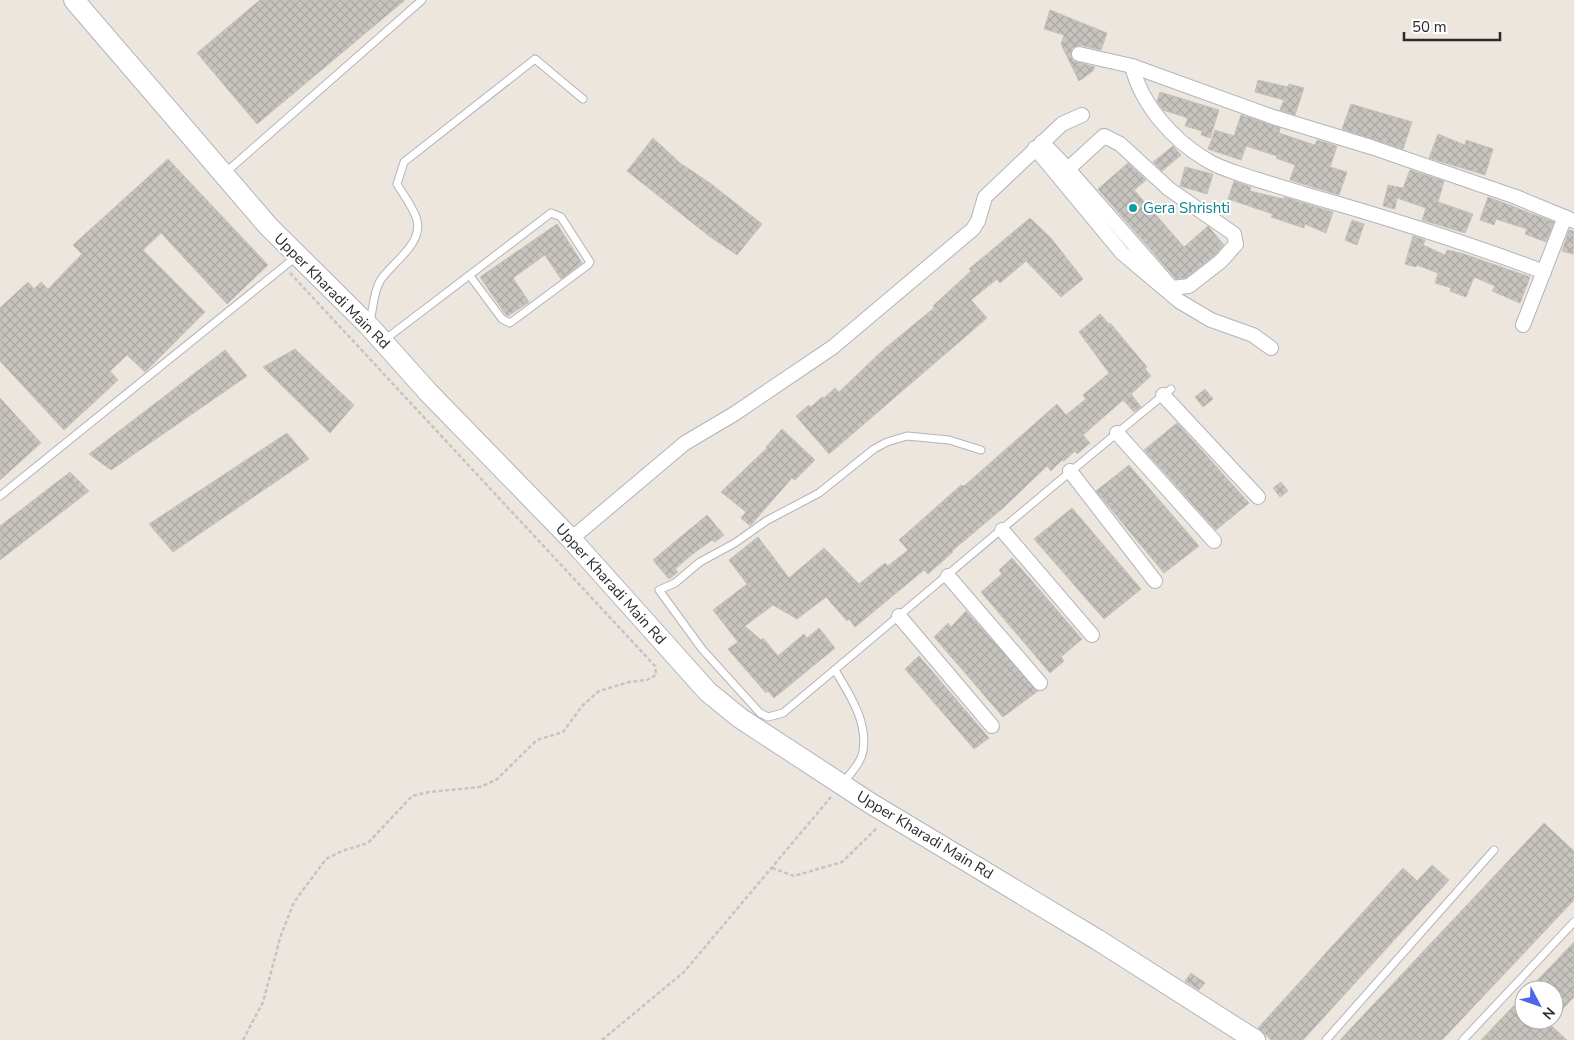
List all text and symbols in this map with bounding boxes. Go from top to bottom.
scale bar [1404,10,1500,42]
text: 50 m [1412,17,1447,37]
place label: Gera Shrishti [1143,198,1230,218]
marker: Gera Shrishti [1127,202,1139,214]
street label: Upper Kharadi Main Rd [270,229,394,353]
street label: Upper Kharadi Main Rd [551,519,671,649]
street label: Upper Kharadi Main Rd [853,786,997,884]
north arrow [1514,980,1564,1030]
text: N [1538,1003,1559,1023]

